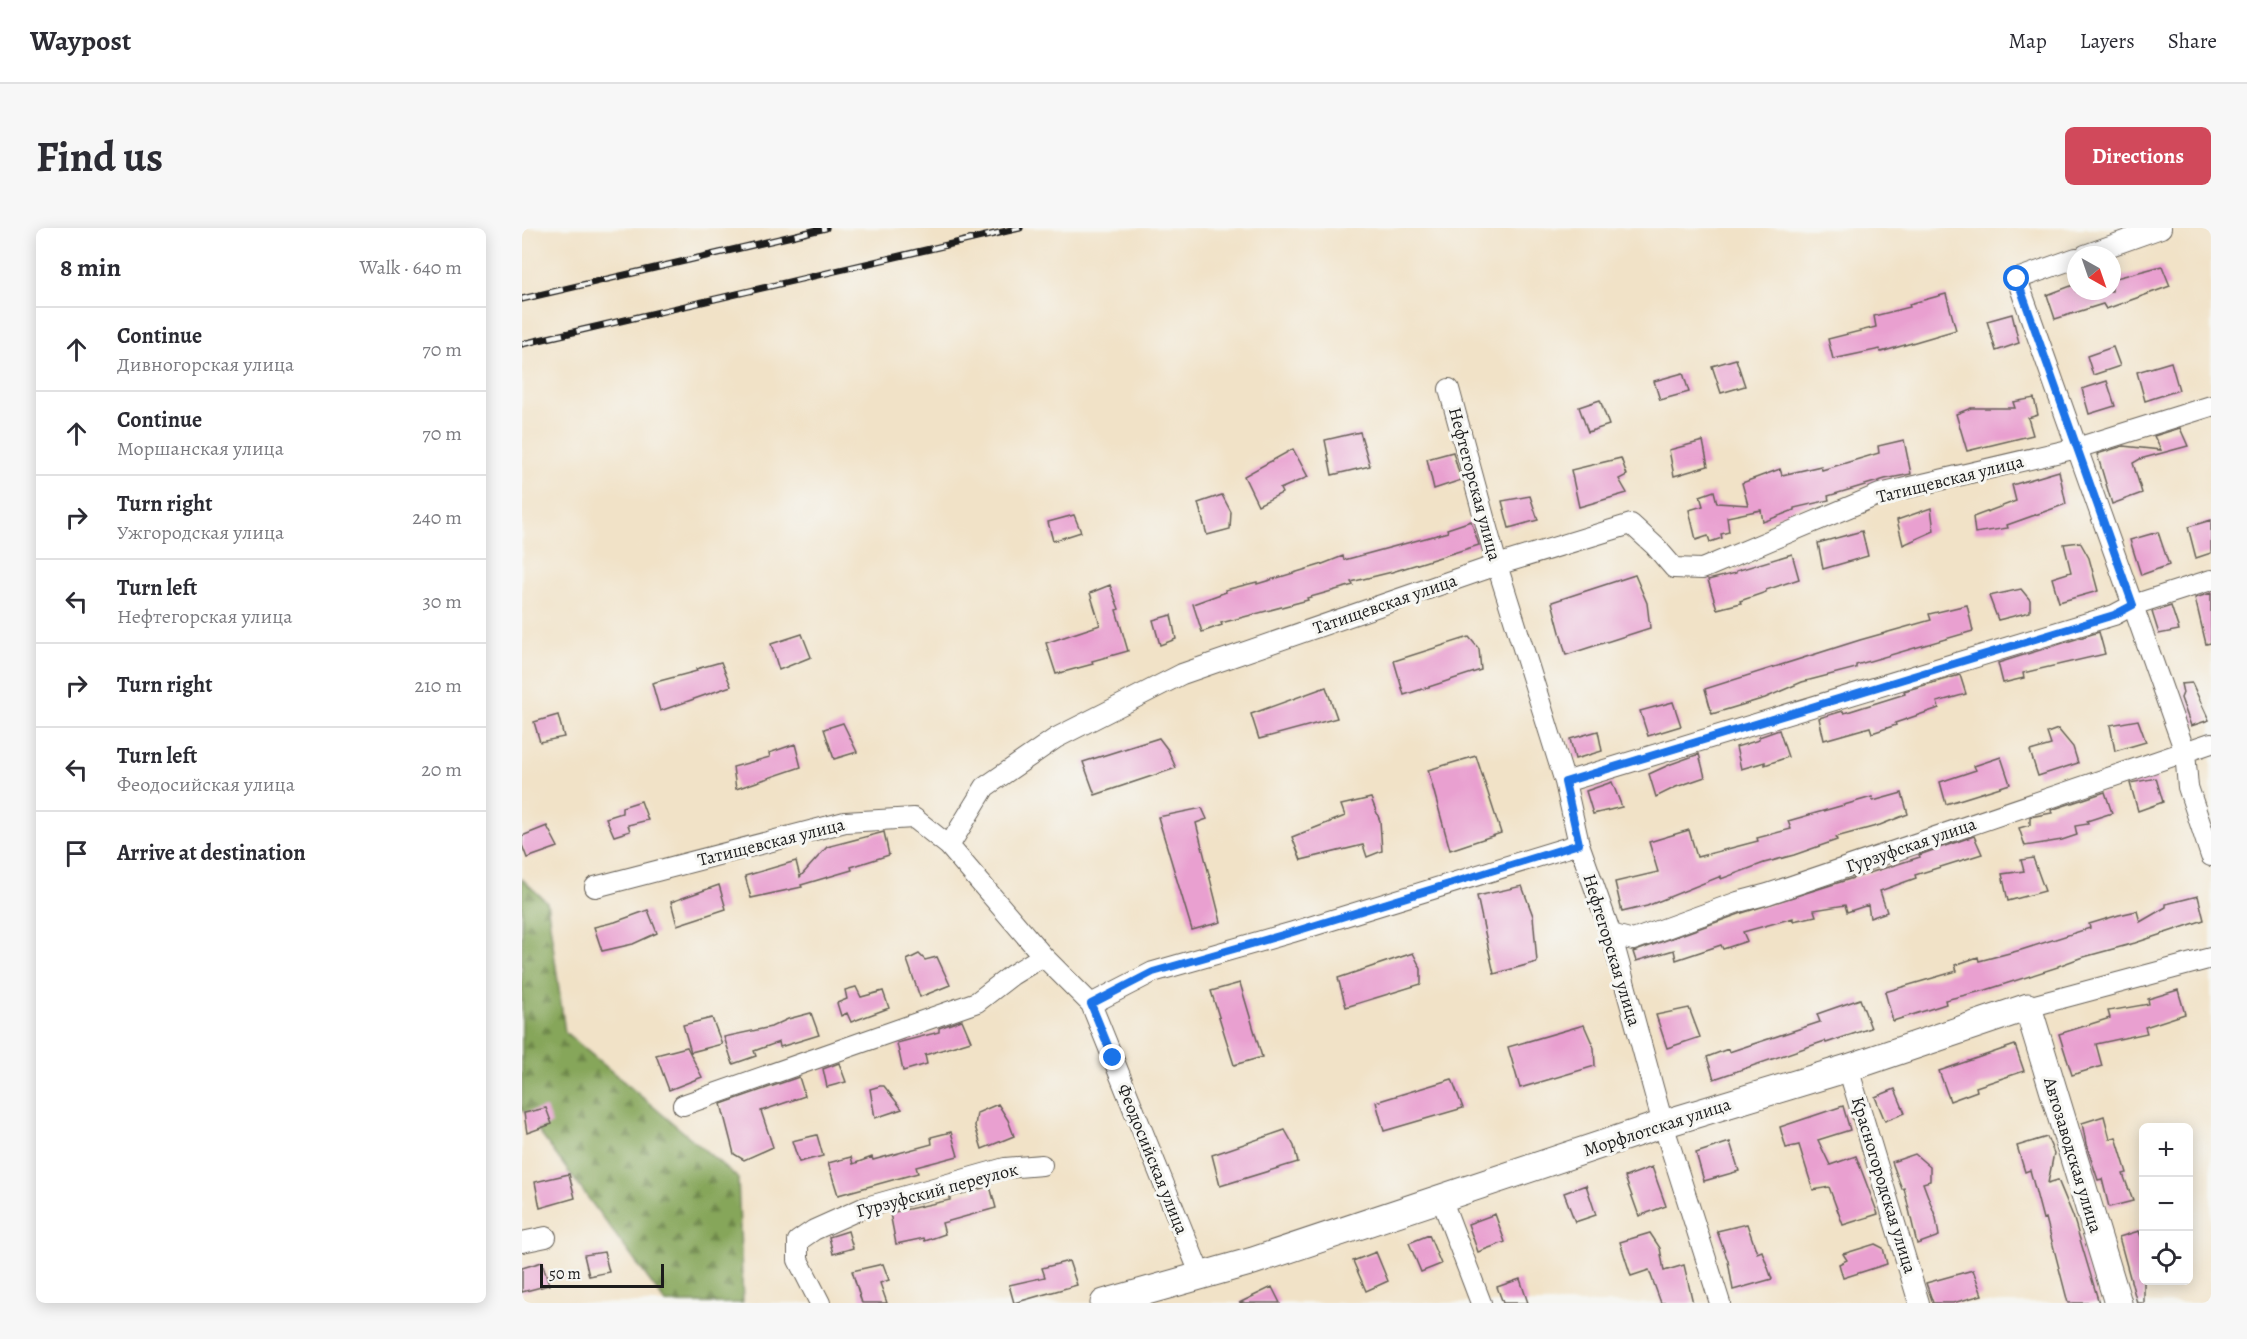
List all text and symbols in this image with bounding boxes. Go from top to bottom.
text: Waypost [30,22,131,60]
text: Map [2008,27,2047,55]
text: Layers [2080,27,2135,55]
text: Share [2168,27,2217,55]
button: Directions [2065,127,2211,185]
text: Find us [36,128,163,185]
north arrow [2067,246,2121,300]
text: 8 min [60,250,121,285]
text: Walk · 640 m [359,254,462,281]
route start [2003,265,2029,291]
text: Continue [117,321,202,351]
icon: ahead [60,333,93,366]
text: 70 m [422,336,462,363]
text: Дивногорская улица [117,351,294,378]
text: Continue [117,405,202,435]
street label: Нефтегорская улица [1443,405,1507,564]
icon: ahead [60,417,93,450]
text: 70 m [422,420,462,447]
text: Моршанская улица [117,435,284,462]
street label: Татищевская улица [1874,449,2027,509]
text: Turn right [117,489,213,519]
icon: right [60,501,93,534]
text: 240 m [412,504,462,531]
text: Ужгородская улица [117,519,284,546]
street label: Татищевская улица [1310,568,1461,640]
text: Turn left [117,573,197,603]
icon: left [60,585,93,618]
text: 30 m [422,588,462,615]
text: Нефтегорская улица [117,603,292,630]
icon: right [60,669,93,702]
text: Turn right [117,670,213,700]
text: 210 m [414,672,462,699]
text: Turn left [117,741,197,771]
icon: left [60,753,93,786]
text: 20 m [421,756,462,783]
text: Феодосийская улица [117,771,295,798]
street label: Гурзуфская улица [1843,811,1980,879]
street label: Татищевская улица [695,812,848,872]
icon: arrive [60,837,93,870]
text: Arrive at destination [117,838,306,868]
street label: Нефтегорская улица [1577,871,1647,1030]
route end [1099,1044,1125,1070]
street label: Автозаводская улица [2038,1073,2108,1236]
street label: Феодосийская улица [1112,1080,1194,1238]
street label: Морфлотская улица [1580,1092,1734,1162]
street label: Красногородская улица [1846,1094,1923,1277]
map controls [2139,1123,2193,1285]
button: + [2139,1123,2193,1177]
street label: Гурзуфский переулок [853,1157,1021,1223]
button: − [2139,1177,2193,1231]
button: locate [2139,1231,2193,1285]
scale bar [540,1261,664,1288]
text: 50 m [549,1263,581,1285]

